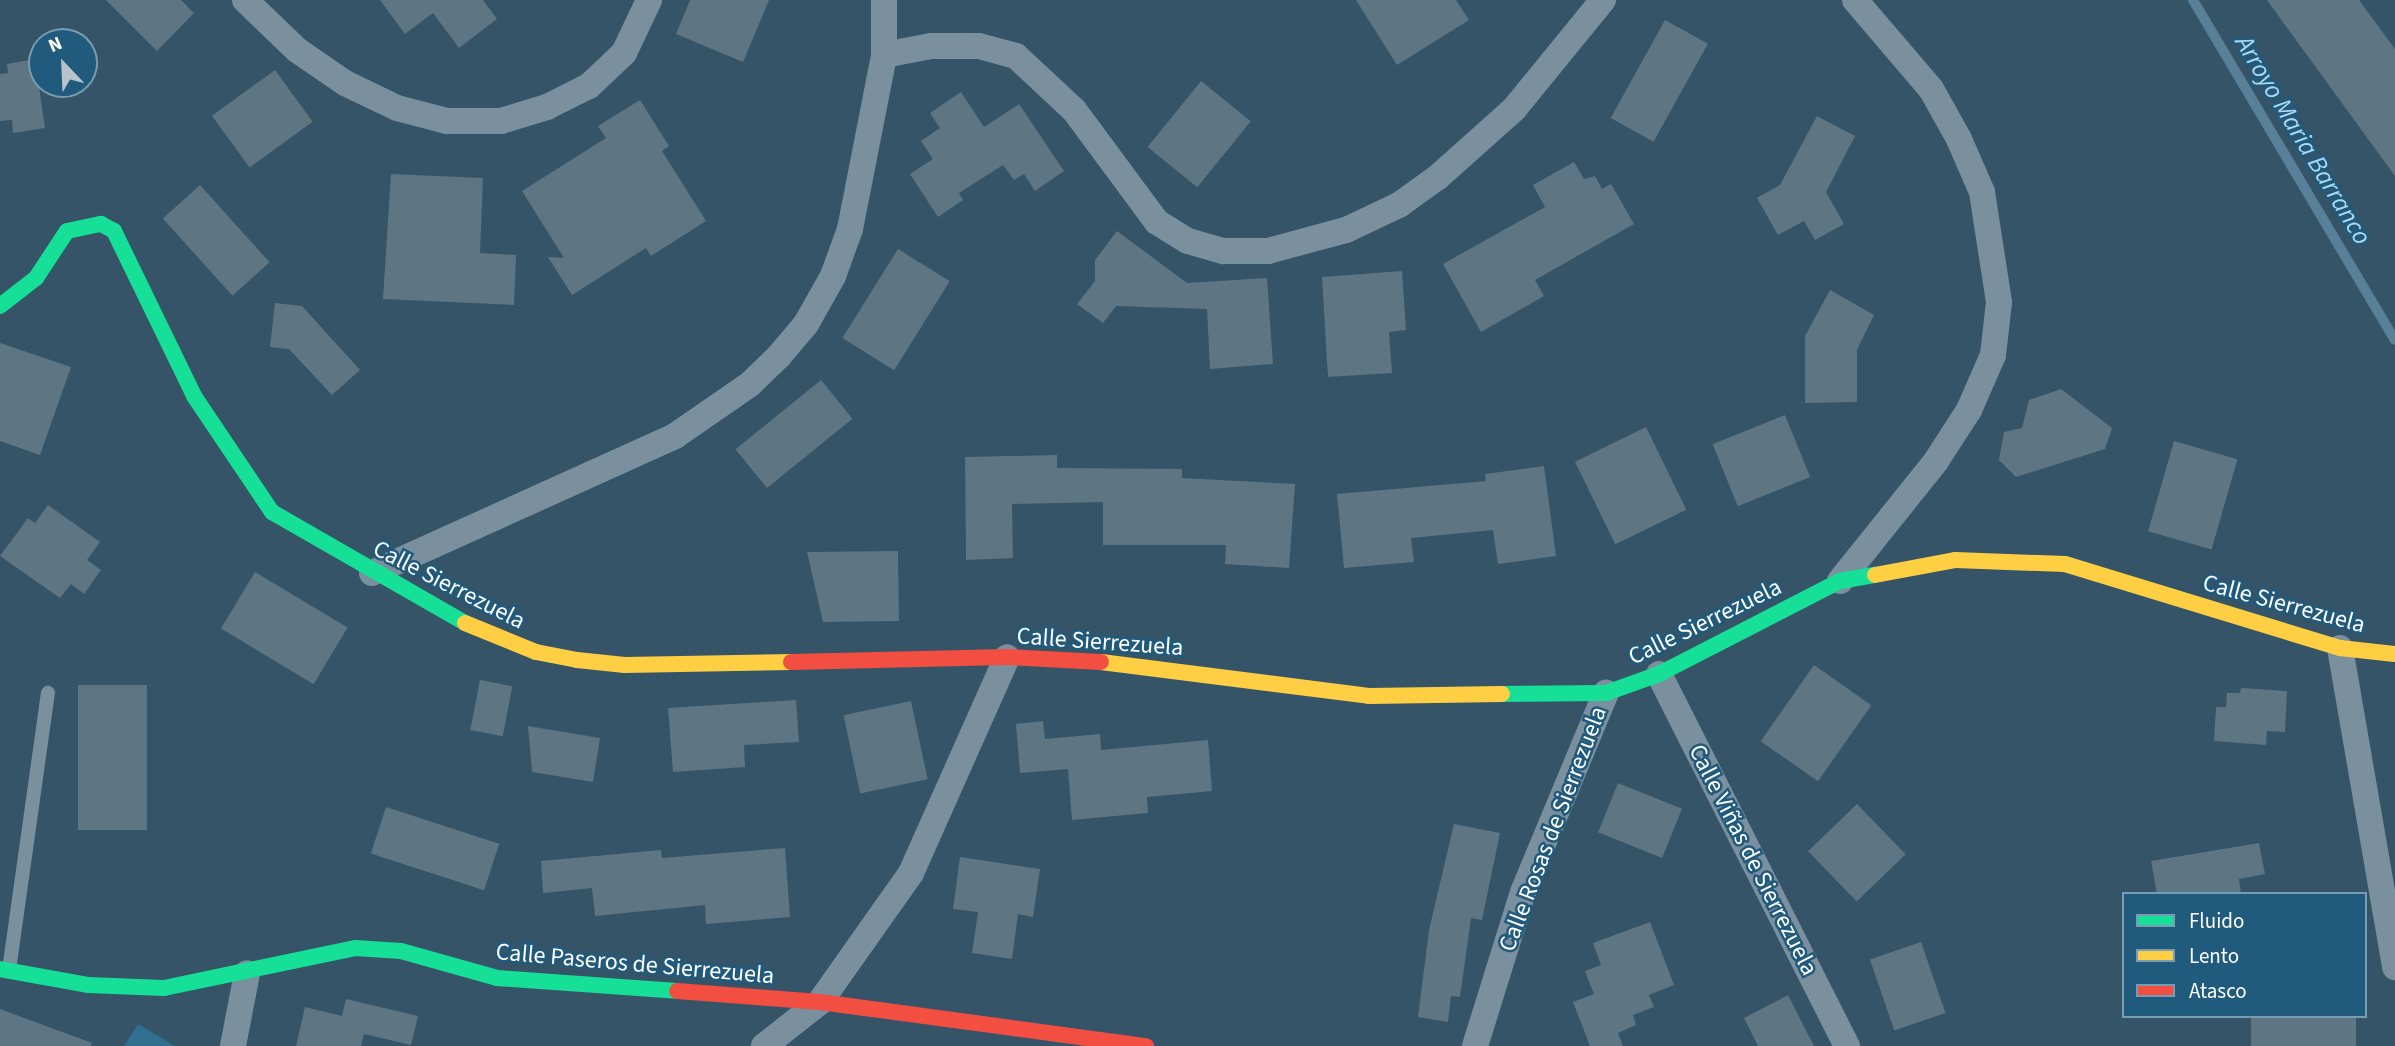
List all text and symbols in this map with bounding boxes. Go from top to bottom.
north arrow [28,28,98,98]
text: N [44,30,66,60]
water label: Arroyo Maria Barranco [2228,30,2378,250]
street label: Calle Sierrezuela [368,534,530,636]
street label: Calle Sierrezuela [2200,569,2368,639]
street label: Calle Sierrezuela [1624,572,1786,672]
street label: Calle Sierrezuela [1016,622,1184,662]
street label: Calle Rosas de Sierrezuela [1493,702,1613,956]
street label: Calle Viñas de Sierrezuela [1682,740,1824,980]
legend [2122,892,2367,1018]
text: Fluido [2189,906,2244,936]
street label: Calle Paseros de Sierrezuela [495,937,775,991]
text: Lento [2189,941,2239,971]
text: Atasco [2189,976,2247,1006]

